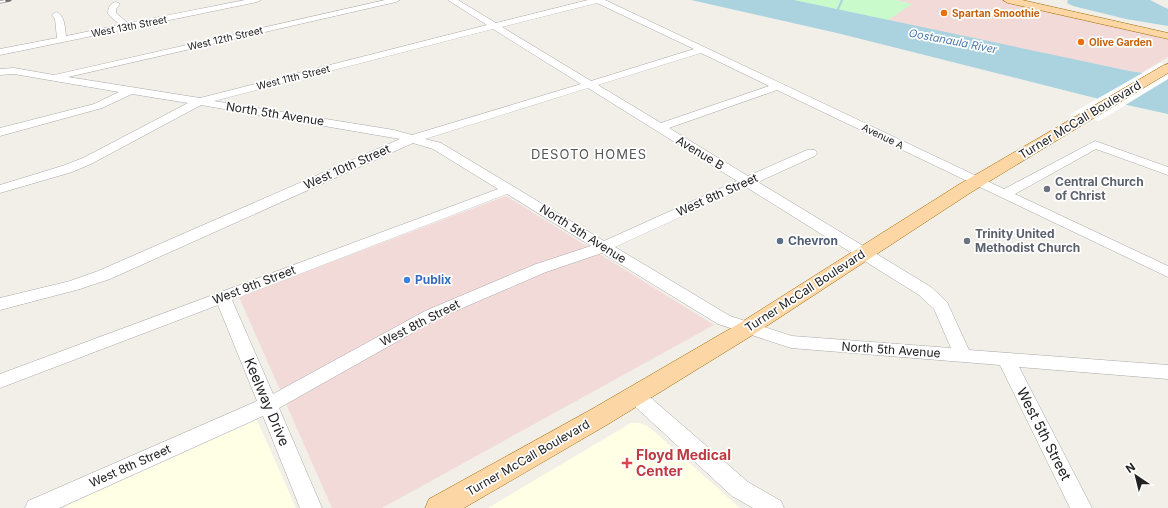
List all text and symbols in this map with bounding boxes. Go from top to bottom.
place label: Spartan Smoothie [952,7,1040,19]
marker: Spartan Smoothie [939,8,949,18]
street label: West 13th Street [90,13,169,39]
street label: West 12th Street [186,23,265,52]
water label: Oostanaula River [908,26,999,57]
place label: Olive Garden [1089,36,1152,48]
marker: Olive Garden [1076,37,1086,47]
street label: West 11th Street [255,62,332,92]
street label: Turner McCall Boulevard [1016,77,1144,162]
street label: North 5th Avenue [225,98,325,129]
street label: Avenue A [860,121,906,151]
street label: Avenue B [674,132,727,173]
street label: West 10th Street [301,141,392,192]
district label: DESOTO HOMES [531,146,647,162]
street label: West 8th Street [674,170,760,219]
place label: Central Church of Christ [1055,174,1144,203]
marker: Central Church of Christ [1042,184,1052,194]
street label: North 5th Avenue [537,201,629,266]
place label: Trinity United Methodist Church [975,226,1080,255]
place label: Chevron [788,233,838,248]
marker: Chevron [775,236,785,246]
marker: Trinity United Methodist Church [962,236,972,246]
street label: Turner McCall Boulevard [742,246,867,335]
street label: West 9th Street [210,262,298,307]
place label: Publix [415,272,451,287]
marker: Publix [402,275,412,285]
street label: West 8th Street [377,296,462,349]
street label: North 5th Avenue [841,339,941,360]
street label: Keelway Drive [241,355,294,448]
street label: West 5th Street [1014,384,1075,483]
street label: Turner McCall Boulevard [463,416,592,499]
street label: West 8th Street [87,441,173,490]
place label: Floyd Medical Center [636,446,731,479]
north arrow [1116,456,1156,496]
marker: Floyd Medical Center [621,457,633,469]
text: N [1123,460,1138,476]

